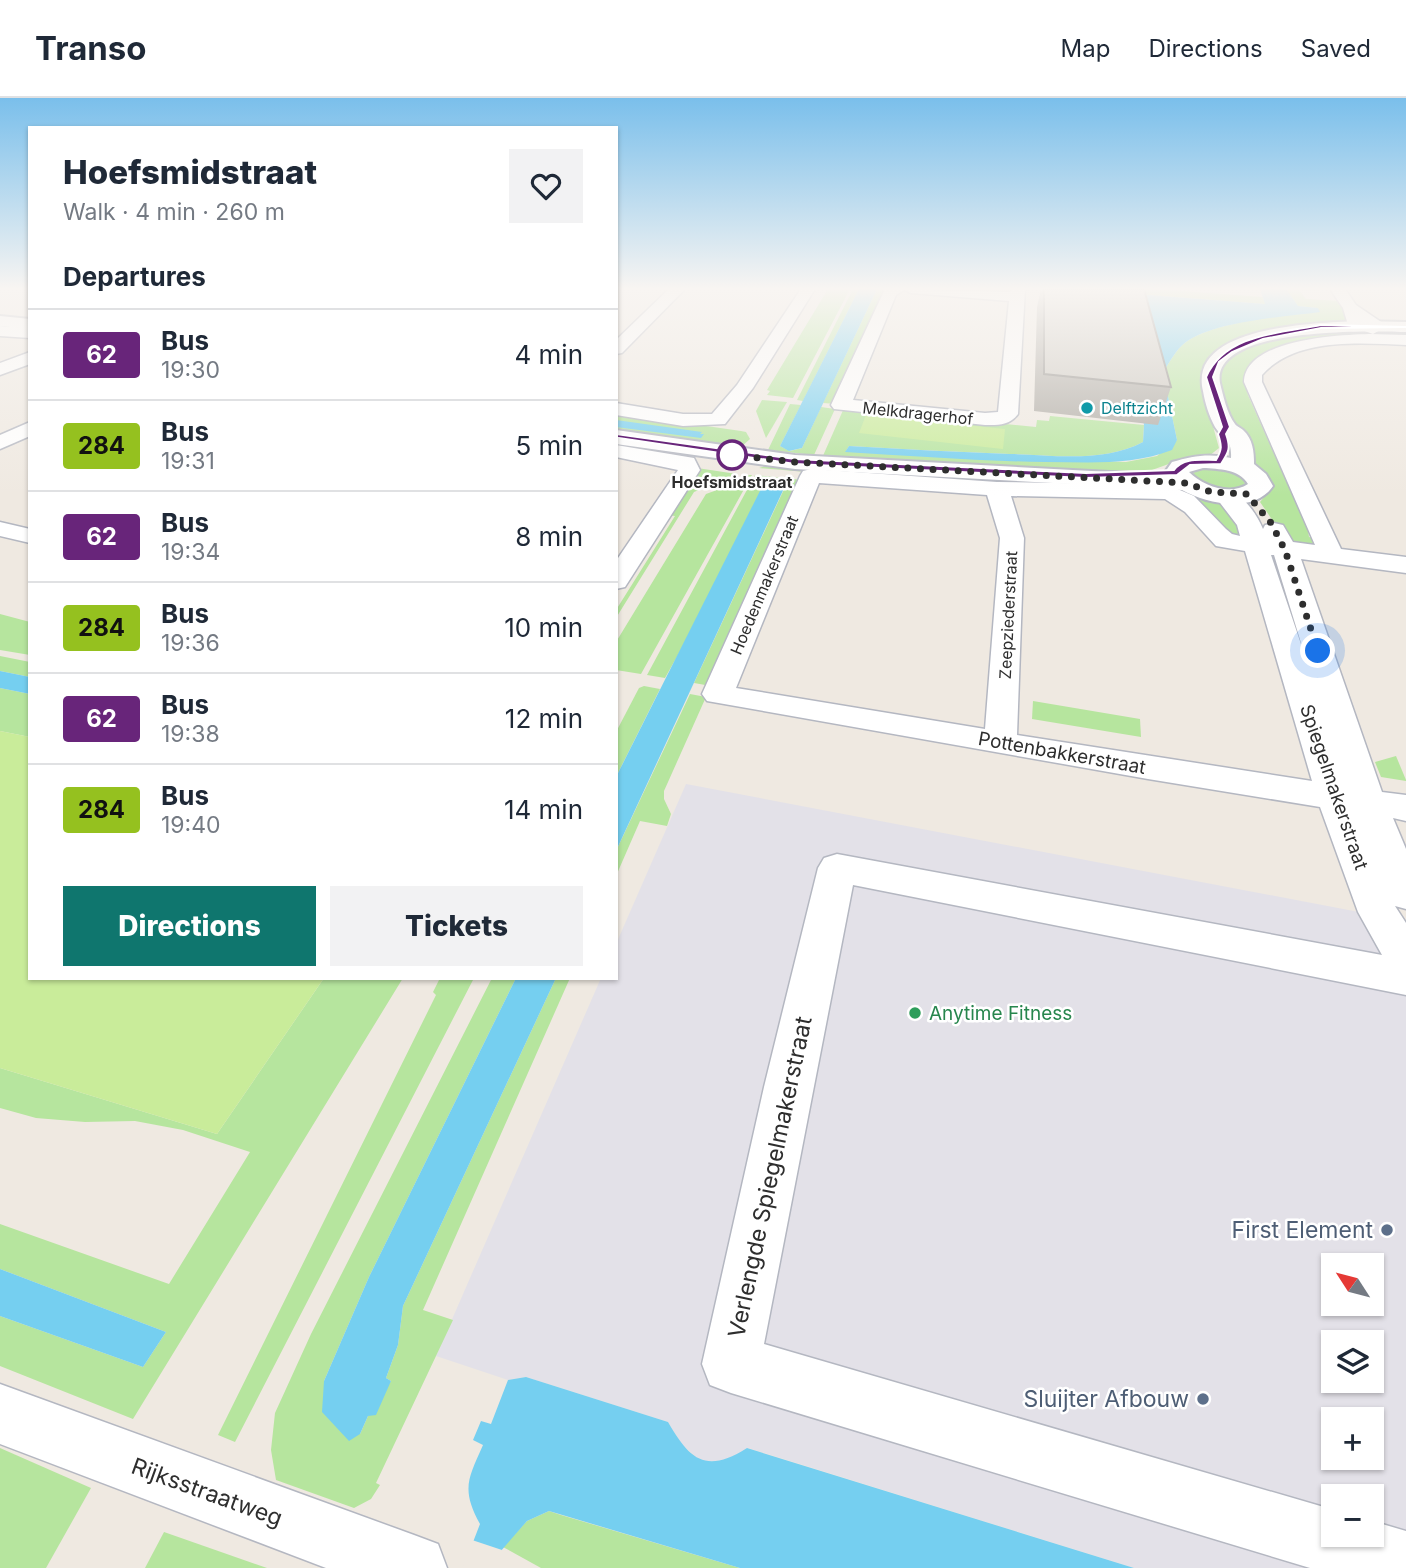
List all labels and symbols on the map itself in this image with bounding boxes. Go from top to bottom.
street label: Melkdragerhof [862,397,974,429]
place label: Delftzicht [1101,398,1173,418]
marker: Delftzicht [1079,400,1095,416]
marker: Hoefsmidstraat [717,440,747,470]
place label: Hoefsmidstraat [672,472,793,492]
street label: Hoedenmakerstraat [726,512,802,658]
street label: Zeepziederstraat [995,550,1021,680]
your location [1300,633,1335,668]
street label: Spiegelmakerstraat [1295,701,1373,873]
street label: Pottenbakkerstraat [976,727,1148,779]
place label: Anytime Fitness [929,1002,1072,1025]
marker: Anytime Fitness [907,1005,923,1021]
street label: Verlengde Spiegelmakerstraat [722,1013,818,1340]
place label: First Element [1232,1216,1373,1244]
marker: First Element [1379,1222,1395,1238]
north arrow [1321,1253,1384,1316]
place label: Sluijter Afbouw [1023,1385,1189,1413]
marker: Sluijter Afbouw [1195,1391,1211,1407]
street label: Rijksstraatweg [128,1452,286,1532]

